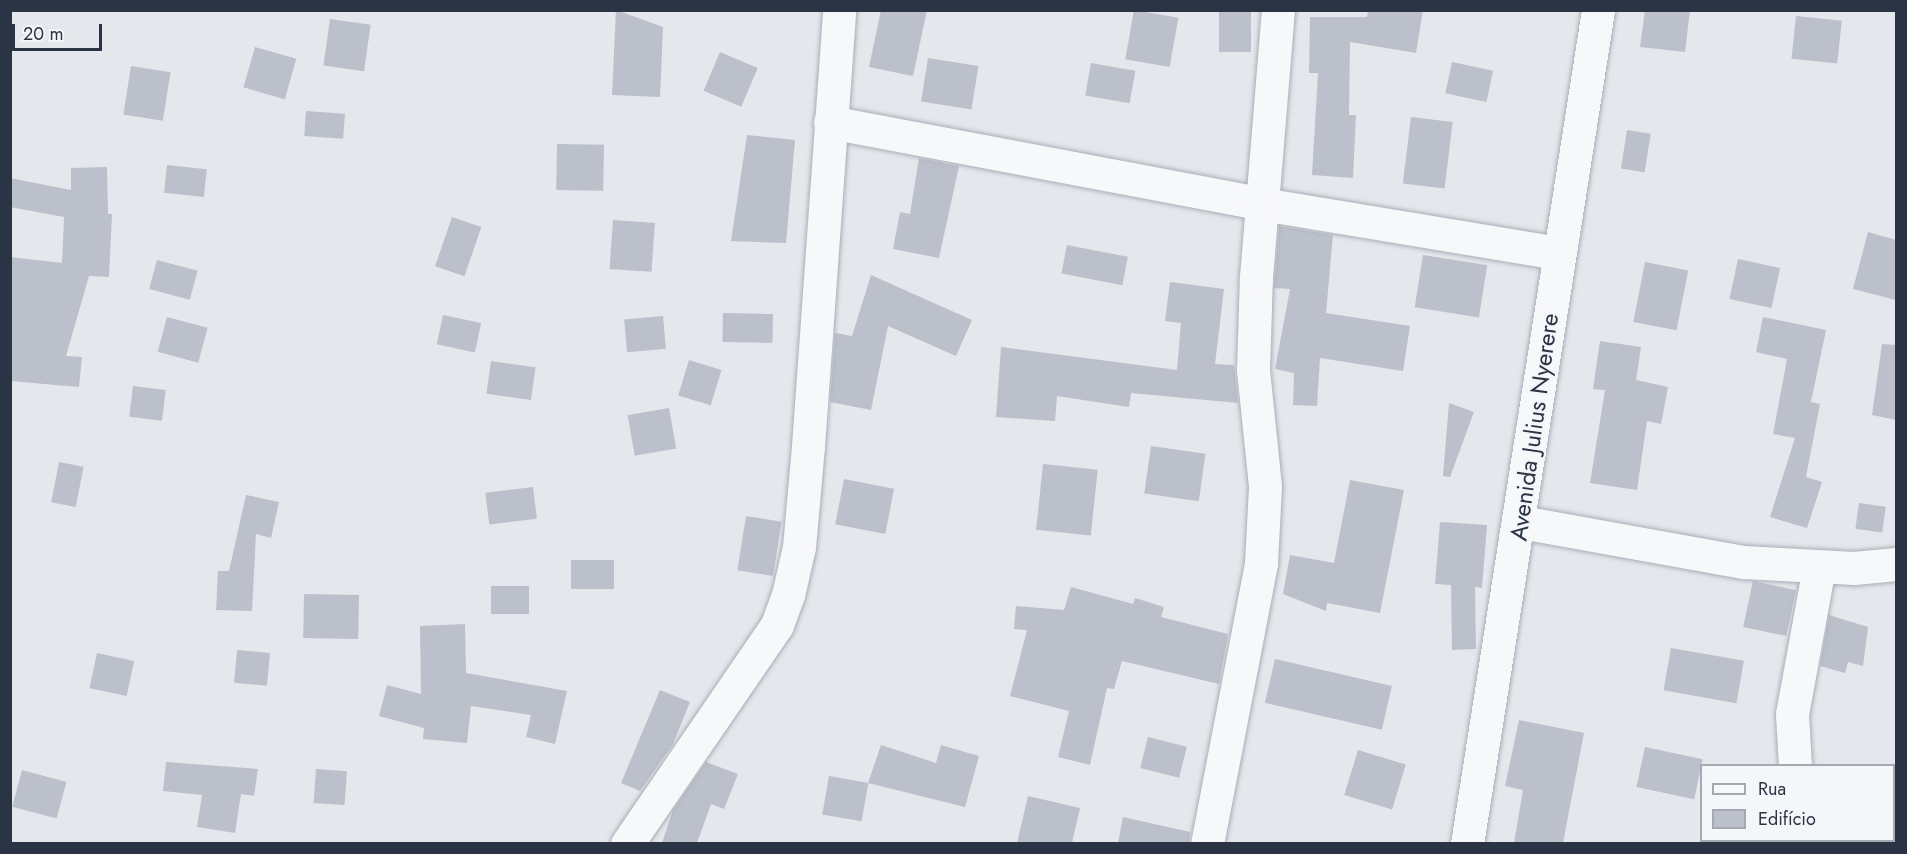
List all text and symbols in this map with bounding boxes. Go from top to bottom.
scale bar [15,12,105,50]
text: 20 m [23,21,63,47]
street label: Avenida Julius Nyerere [1504,311,1564,543]
legend [1700,764,1895,842]
text: Rua [1758,776,1786,802]
text: Edifício [1758,806,1816,832]

